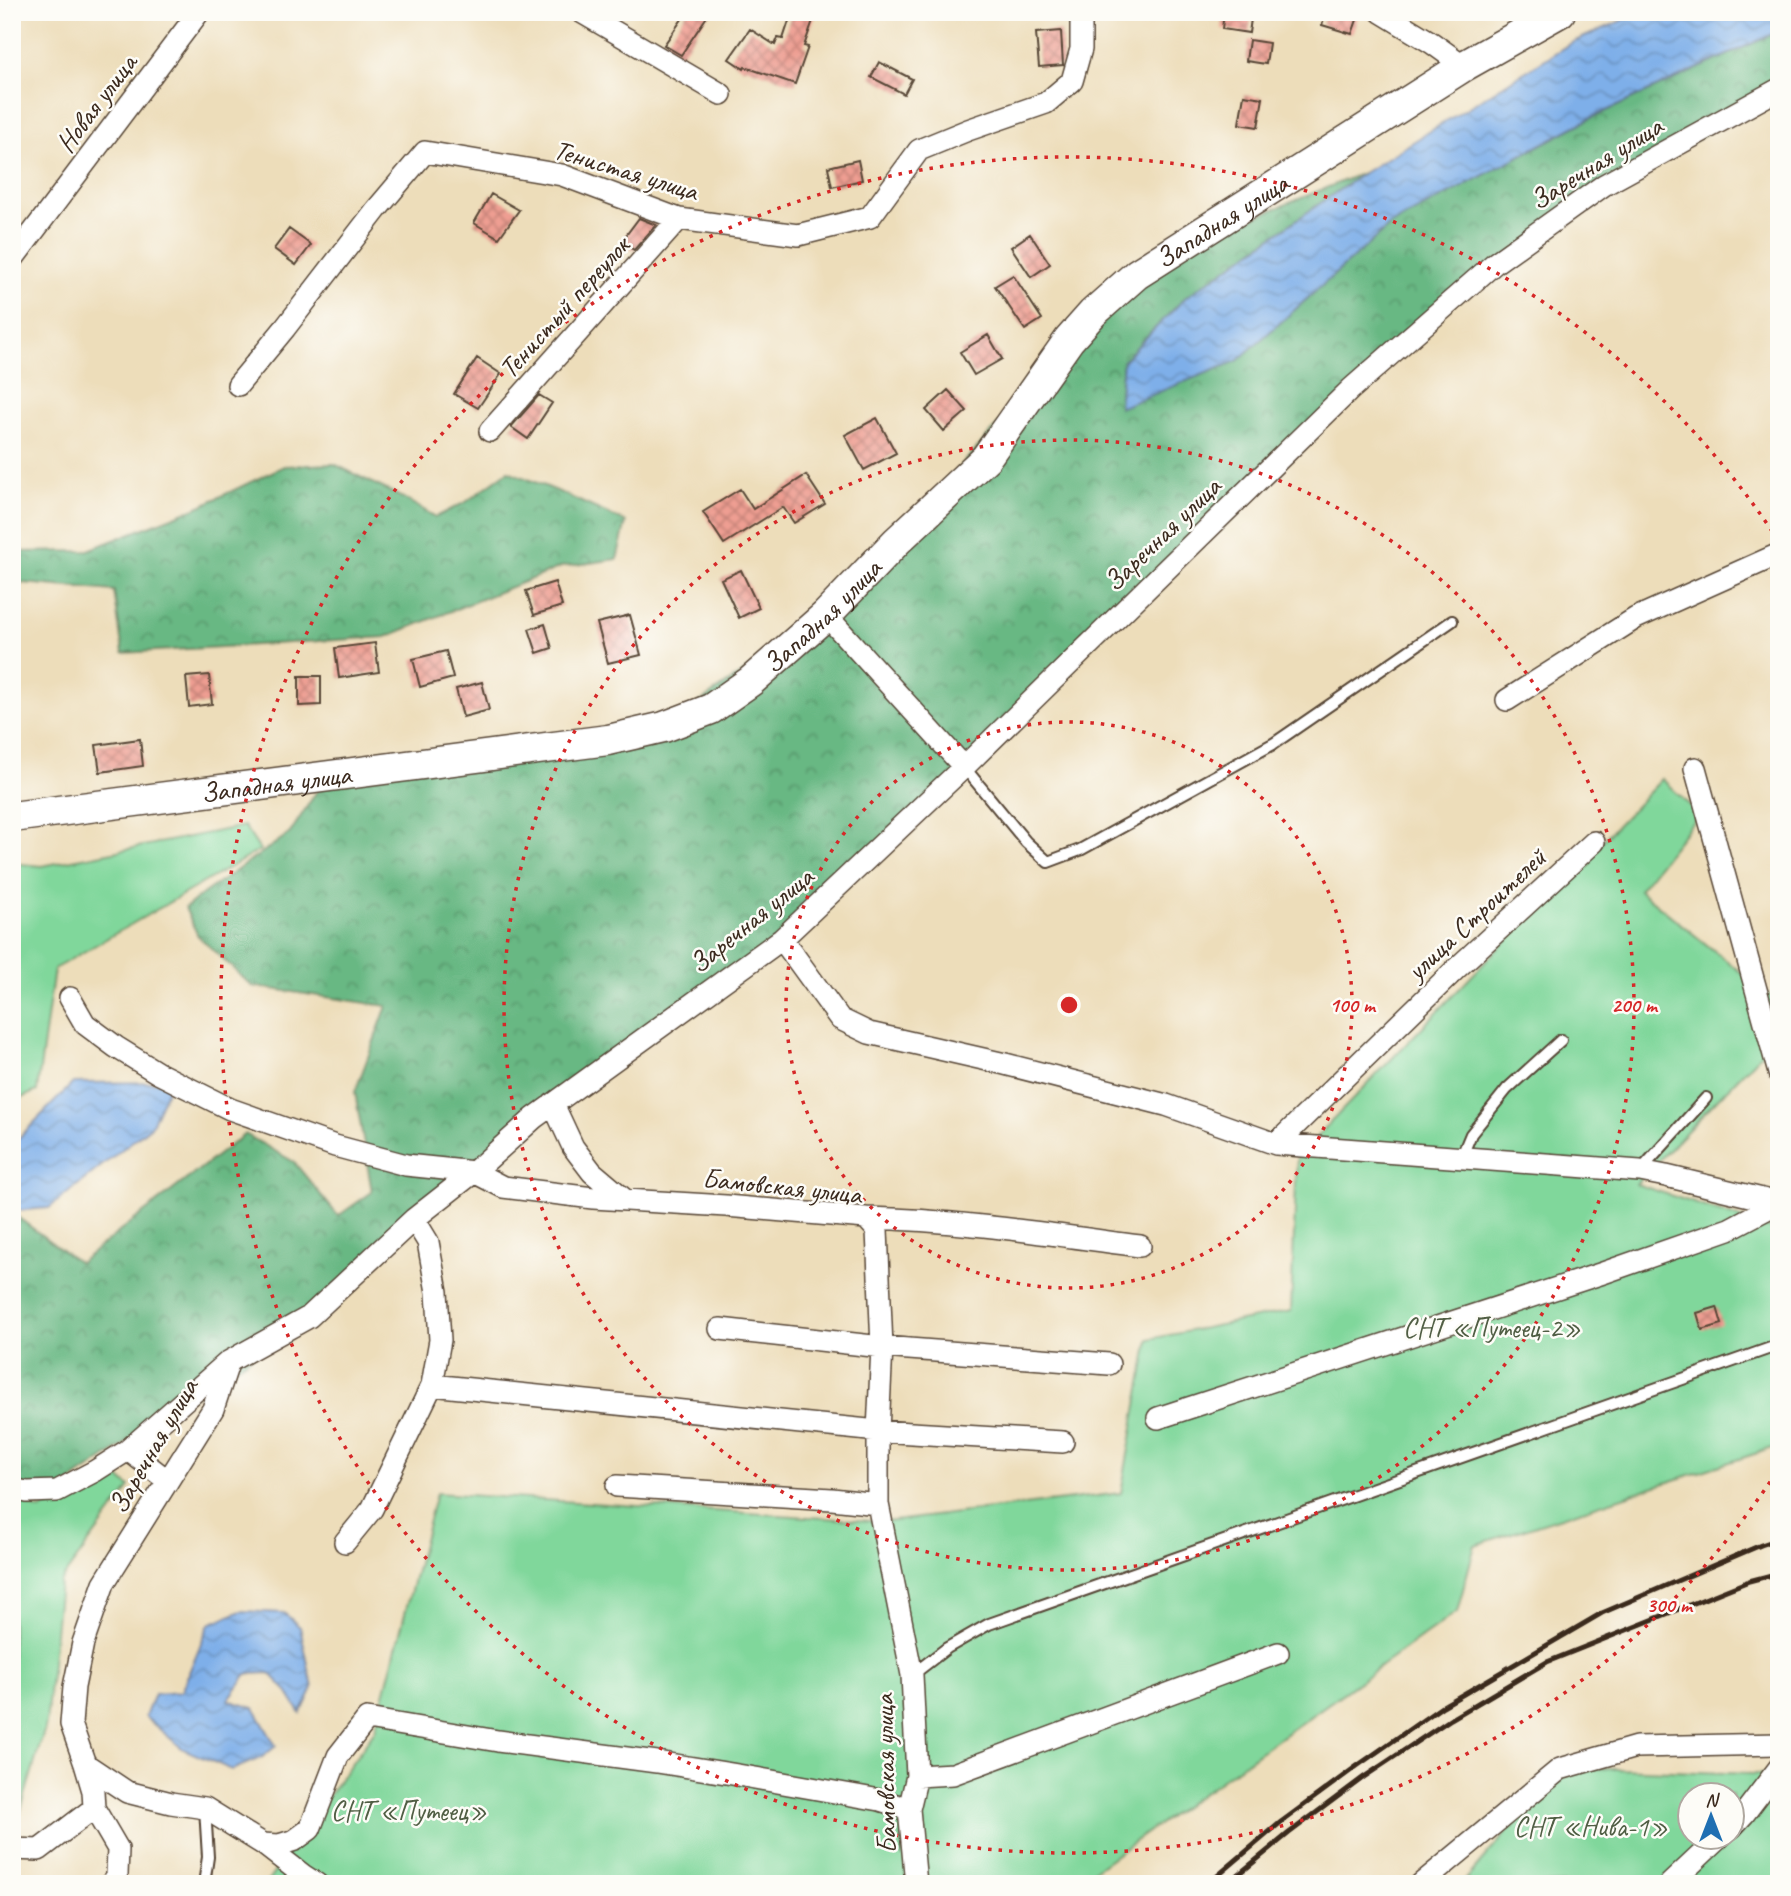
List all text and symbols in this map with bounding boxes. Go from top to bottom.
street label: Новая улица [48,45,146,159]
street label: Заречная улица [1523,108,1670,218]
street label: Тенистая улица [550,131,704,209]
street label: Западная улица [1148,164,1296,276]
street label: Тенистый переулок [491,227,639,385]
street label: Заречная улица [1096,468,1229,599]
street label: Западная улица [755,550,890,680]
street label: Западная улица [199,756,355,810]
street label: улица Строителей [1397,839,1554,989]
street label: Заречная улица [682,858,822,981]
text: 100 m [1329,992,1377,1018]
text: 200 m [1611,992,1659,1018]
centre of rings [1057,993,1081,1017]
street label: Бамовская улица [701,1160,865,1212]
park label: СНТ «Путеец-2» [1403,1310,1581,1345]
street label: Заречная улица [100,1371,206,1520]
text: 300 m [1646,1592,1694,1618]
street label: Бамовская улица [866,1692,904,1854]
north arrow [1676,1780,1746,1850]
text: N [1705,1788,1720,1812]
park label: СНТ «Путеец» [331,1793,487,1828]
park label: СНТ «Нива-1» [1514,1809,1668,1844]

